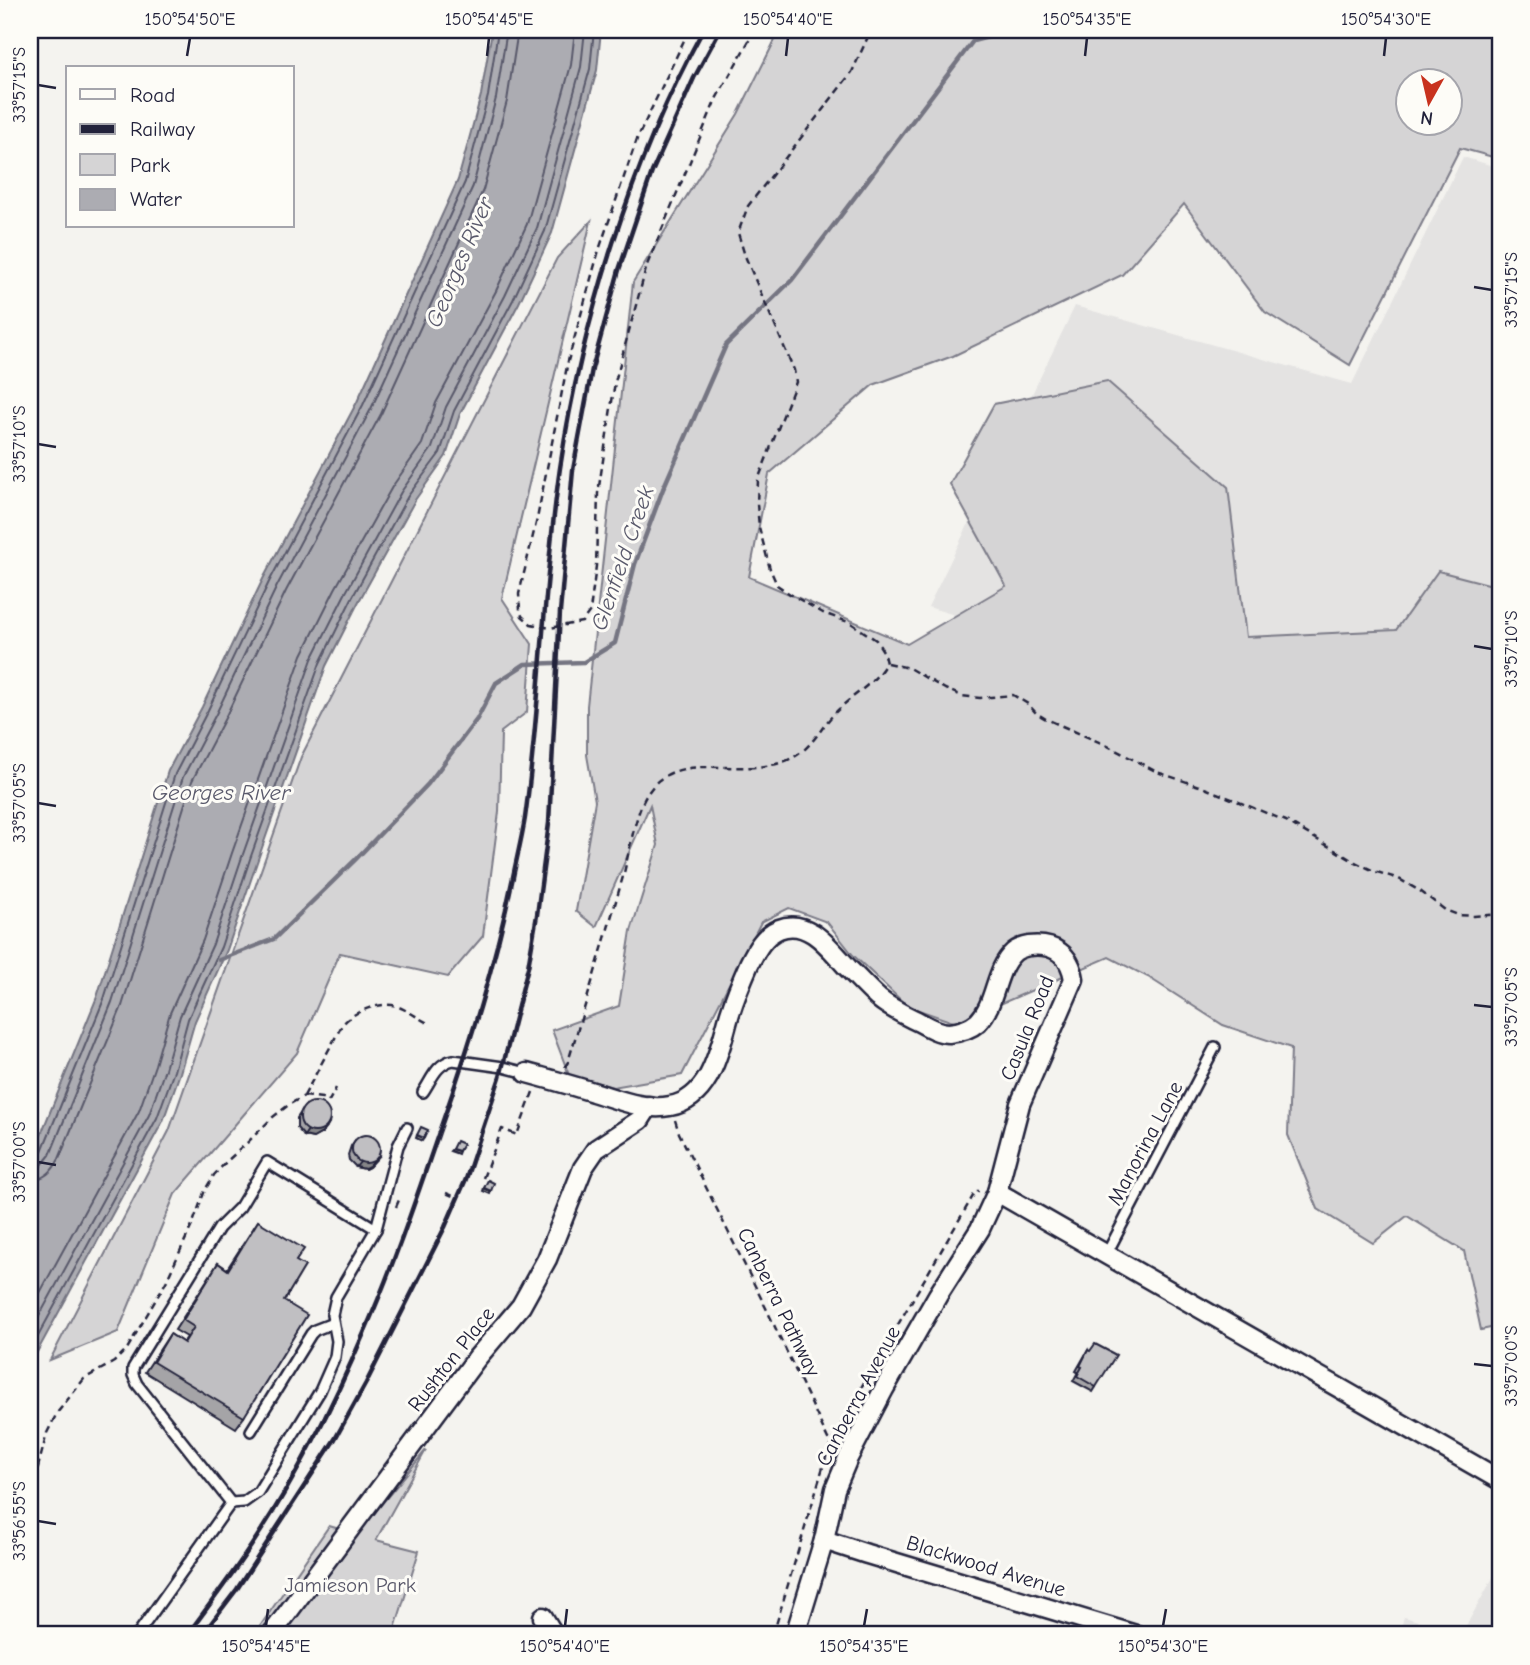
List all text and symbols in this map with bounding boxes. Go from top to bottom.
text: 150°54'50"E [145,9,236,30]
text: 150°54'45"E [445,9,533,30]
text: 150°54'40"E [743,9,833,30]
text: 150°54'35"E [1043,9,1132,30]
text: 150°54'30"E [1341,9,1431,30]
text: 33°57'15"S [9,47,30,123]
legend [66,66,294,228]
north arrow [1394,66,1464,136]
text: Road [130,83,175,107]
text: N [1419,106,1434,130]
text: Railway [130,117,195,141]
text: Park [130,153,170,177]
text: Water [130,187,183,211]
water label: Georges River [420,192,499,331]
text: 33°57'15"S [1501,252,1522,328]
text: 33°57'10"S [9,405,30,483]
water label: Glenfield Creek [585,482,660,634]
text: 33°57'10"S [1501,610,1522,688]
text: 33°57'05"S [9,763,30,843]
water label: Georges River [152,779,291,806]
text: 33°57'05"S [1501,967,1522,1047]
street label: Casula Road [995,972,1059,1084]
street label: Manorina Lane [1102,1077,1188,1209]
text: 33°57'00"S [9,1121,30,1203]
street label: Canberra Pathway [733,1224,826,1381]
street label: Rushton Place [403,1302,499,1416]
street label: Canberra Avenue [811,1322,905,1470]
text: 33°57'00"S [1501,1325,1522,1407]
text: 33°56'55"S [9,1481,30,1561]
street label: Blackwood Avenue [903,1530,1069,1602]
park label: Jamieson Park [284,1573,416,1597]
text: 150°54'45"E [222,1636,310,1657]
text: 150°54'40"E [520,1636,610,1657]
text: 150°54'35"E [820,1636,909,1657]
text: 150°54'30"E [1118,1636,1208,1657]

